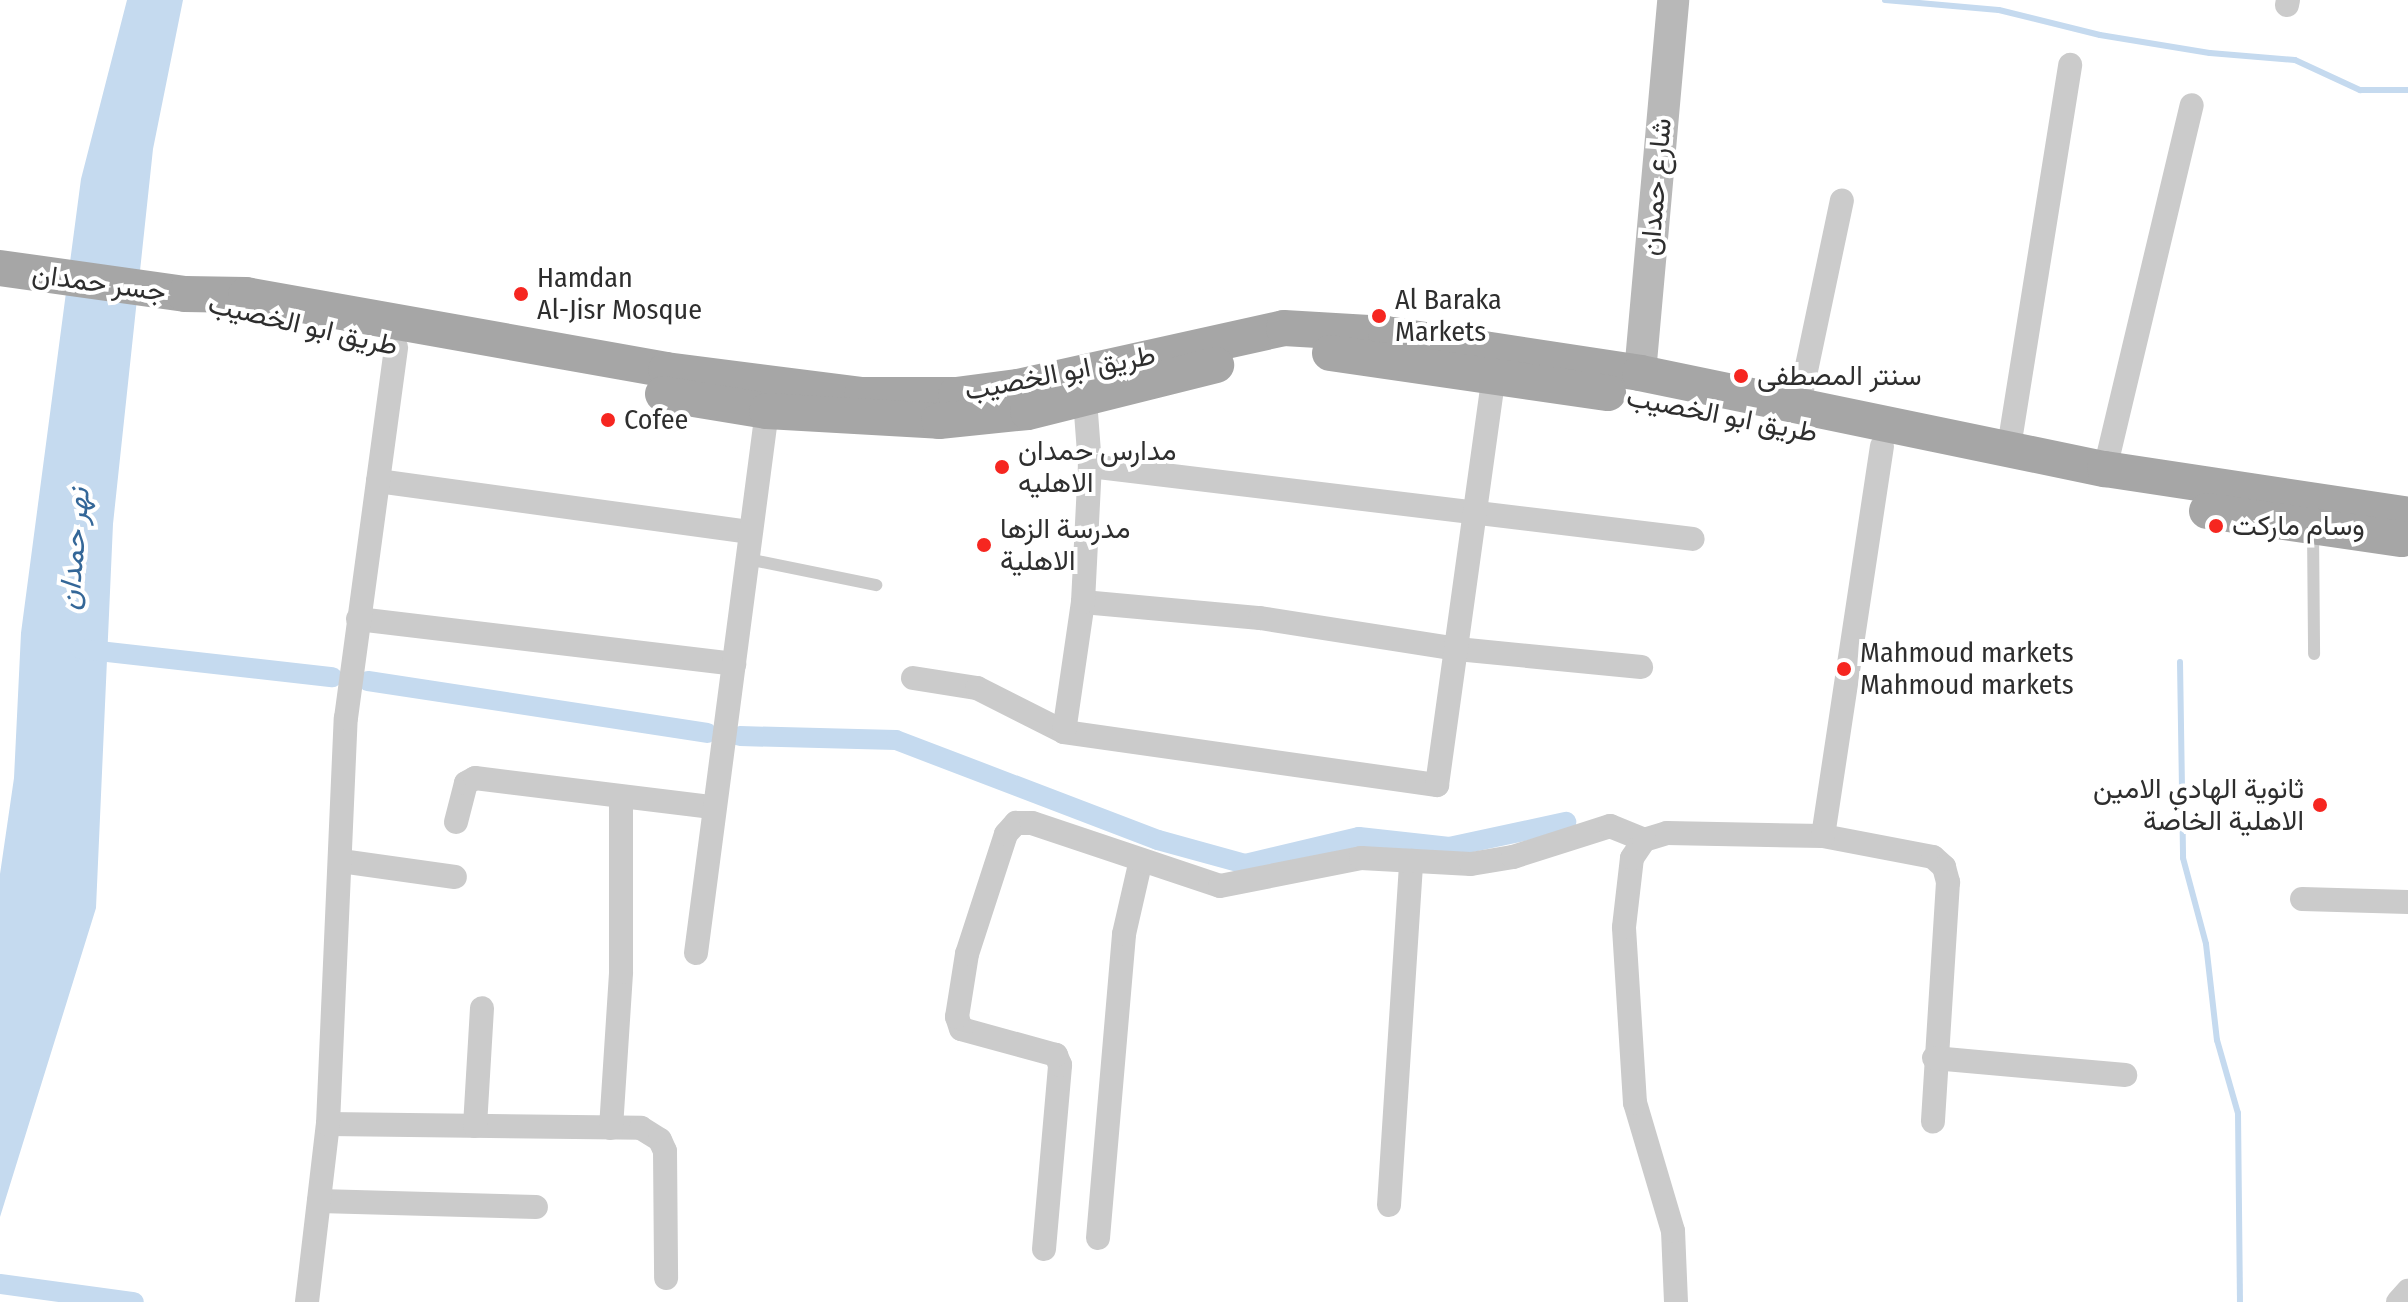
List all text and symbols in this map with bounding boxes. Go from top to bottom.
street label: شارع حمدان [1633,117,1679,257]
street label: جسر حمدان [30,257,168,309]
place label: Hamdan Al-Jisr Mosque [537,261,702,327]
place label: Al Baraka Markets [1395,283,1502,349]
marker: Hamdan Al-Jisr Mosque [512,285,530,303]
street label: طريق ابو الخصيب [205,287,401,363]
marker: Al Baraka Markets [1370,307,1388,325]
street label: طريق ابو الخصيب [962,338,1158,408]
place label: سنتر المصطفى [1757,359,1922,393]
marker: سنتر المصطفى [1732,367,1750,385]
street label: طريق ابو الخصيب [1624,380,1820,450]
place label: Cofee [624,403,688,437]
marker: Cofee [599,411,617,429]
place label: مدارس حمدان الاهليه [1018,434,1177,500]
marker: مدارس حمدان الاهليه [993,458,1011,476]
water label: نهر حمدان [51,486,97,612]
place label: وسام ماركت [2232,509,2365,543]
place label: مدرسة الزها الاهلية [1000,512,1130,578]
marker: وسام ماركت [2207,517,2225,535]
marker: مدرسة الزها الاهلية [975,536,993,554]
place label: Mahmoud markets Mahmoud markets [1860,636,2074,702]
marker: Mahmoud markets Mahmoud markets [1835,660,1853,678]
place label: ثانوية الهادي الامين الاهلية الخاصة [2093,772,2304,838]
marker: ثانوية الهادي الامين الاهلية الخاصة [2311,796,2329,814]

